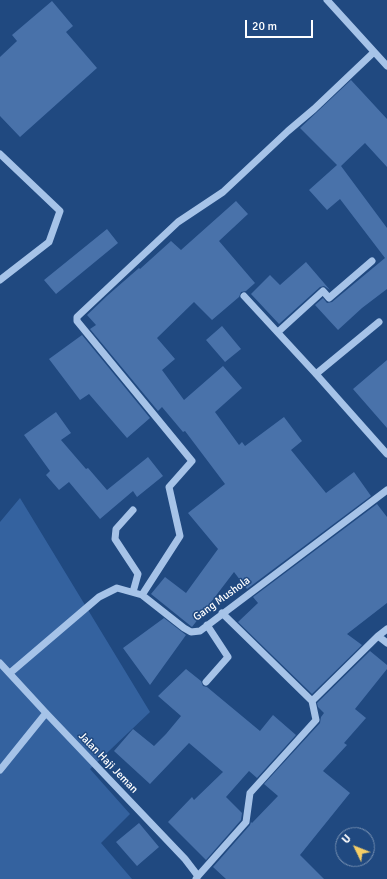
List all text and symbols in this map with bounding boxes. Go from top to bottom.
scale bar [247,12,315,38]
text: 20 m [252,19,277,34]
street label: Gang Mushola [191,574,253,624]
street label: Jalan Haji Jeman [76,730,140,796]
north arrow [335,827,375,867]
text: U [339,832,354,846]

